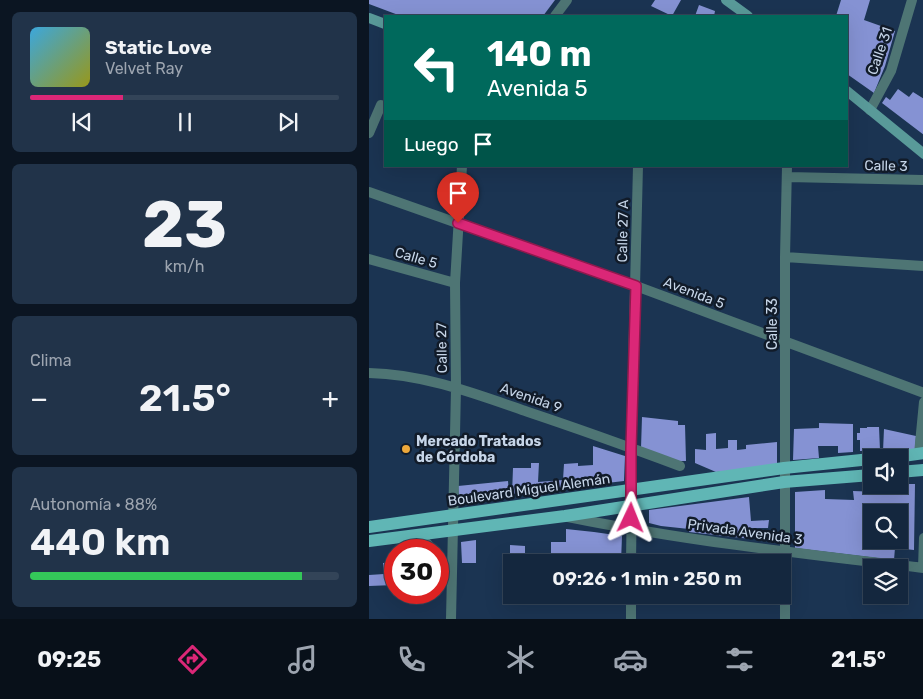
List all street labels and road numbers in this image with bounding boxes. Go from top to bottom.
street label: Calle 31 [864,25,896,77]
street label: Calle 3 [864,157,908,175]
street label: Calle 27 A [614,199,632,263]
street label: Calle 5 [393,244,439,272]
street label: Avenida 5 [661,274,727,312]
street label: Calle 33 [764,298,781,350]
street label: Calle 27 [433,323,451,373]
street label: Avenida 9 [498,380,564,416]
street label: Boulevard Miguel Alemán [447,470,611,510]
street label: Privada Avenida 3 [686,516,804,548]

